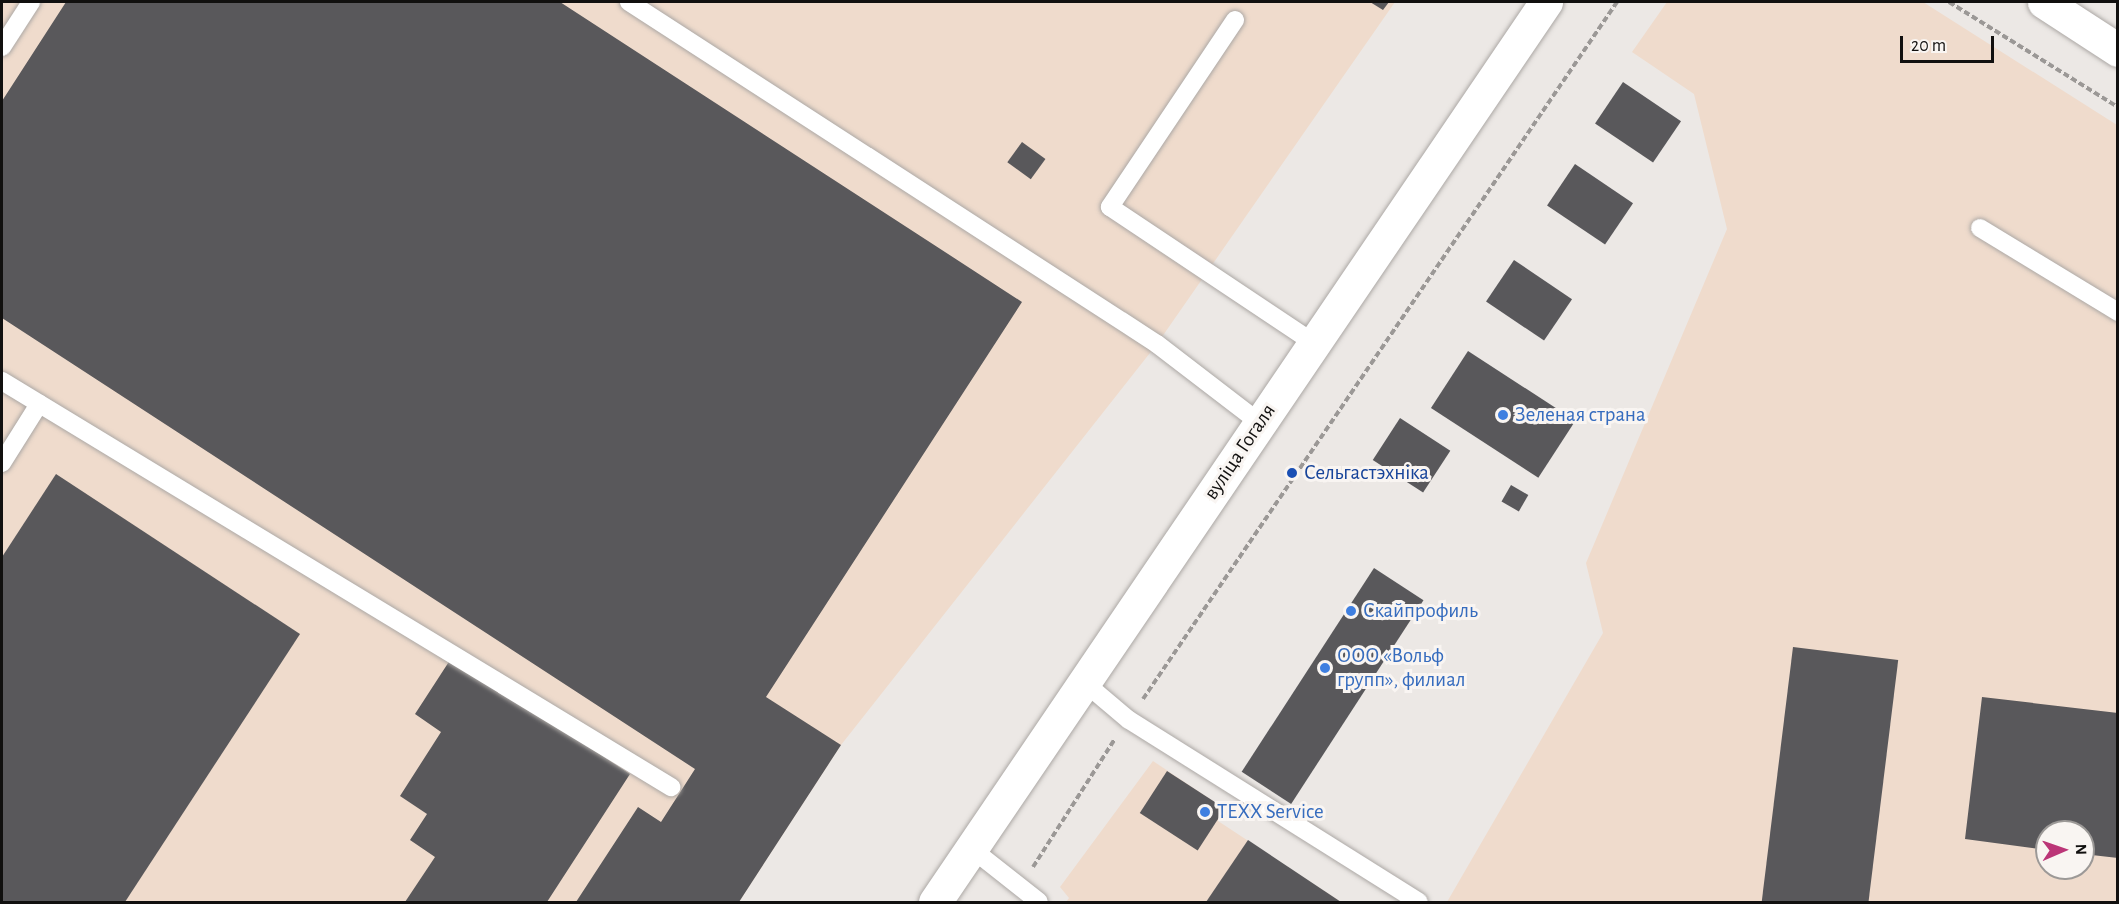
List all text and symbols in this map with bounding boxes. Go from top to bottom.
scale bar [1903,24,1998,62]
text: 20 m [1911,37,1946,55]
street label: вуліца Гогаля [1199,399,1281,505]
place label: Зеленая страна [1515,402,1646,428]
marker: Зеленая страна [1496,408,1510,422]
place label: Сельгастэхніка [1304,460,1429,486]
marker: Сельгастэхніка [1285,466,1299,480]
place label: Скайпрофиль [1363,598,1478,624]
marker: Скайпрофиль [1344,604,1358,618]
place label: ООО «Вольф групп», филиал [1337,643,1466,693]
marker: ООО «Вольф групп», филиал [1318,661,1332,675]
place label: TEXX Service [1217,799,1324,825]
marker: TEXX Service [1198,805,1212,819]
north arrow [2035,820,2095,880]
text: N [2073,844,2089,855]

